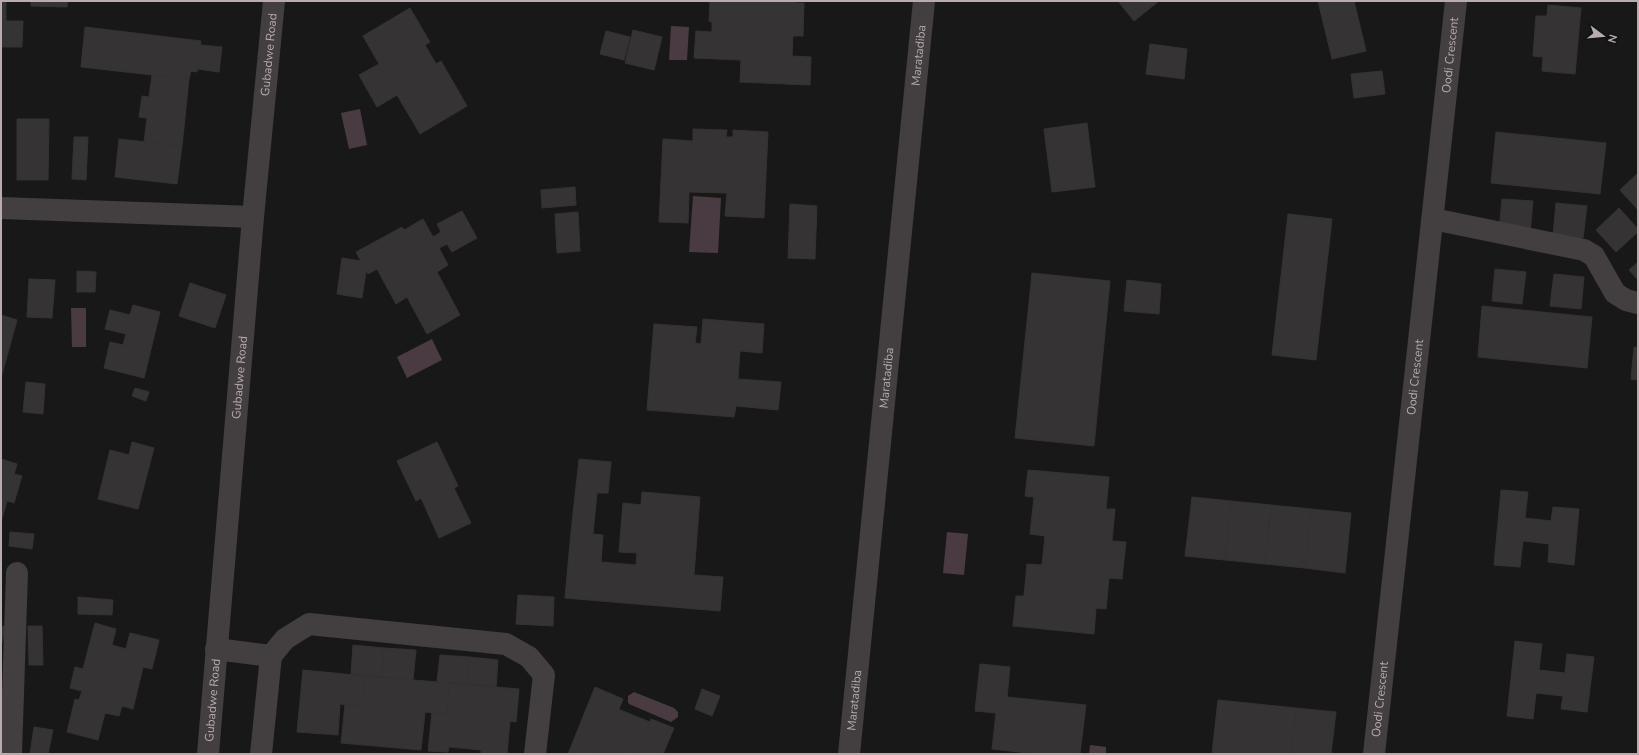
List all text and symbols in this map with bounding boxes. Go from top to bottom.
street label: Gubadwe Road [257,12,281,97]
street label: Oodi Crescent [1438,16,1462,94]
north arrow [1583,16,1623,56]
street label: Maratadiba [908,24,930,87]
text: N [1604,33,1620,45]
street label: Gubadwe Road [228,335,251,419]
street label: Oodi Crescent [1403,338,1427,416]
street label: Maratadiba [875,347,897,409]
street label: Gubadwe Road [201,658,224,742]
street label: Oodi Crescent [1368,660,1392,738]
street label: Maratadiba [843,669,865,731]

